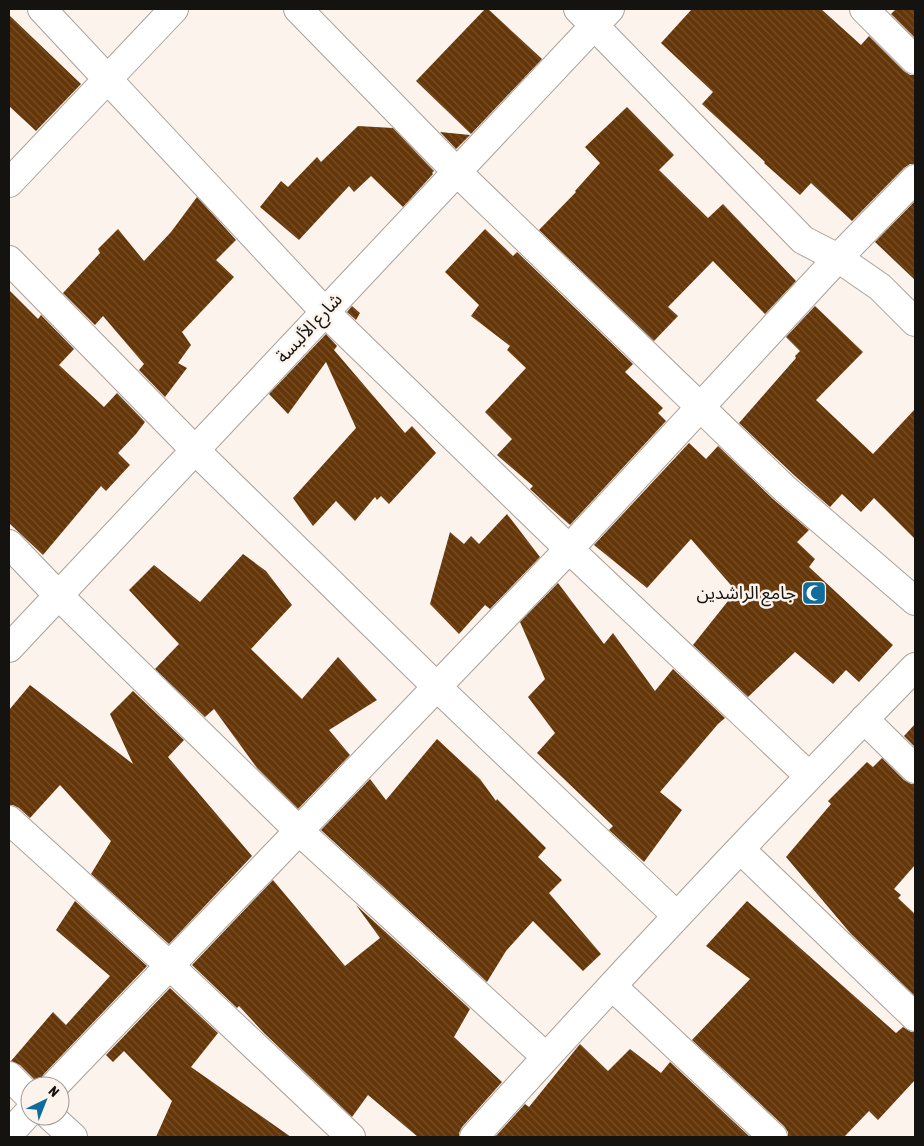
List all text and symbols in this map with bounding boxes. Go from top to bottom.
street label: شارع الألبسة [271,289,349,369]
mosque icon: جامع الراشدين [801,580,827,606]
place label: جامع الراشدين [697,582,796,607]
north arrow [20,1076,70,1126]
text: N [45,1083,62,1100]

